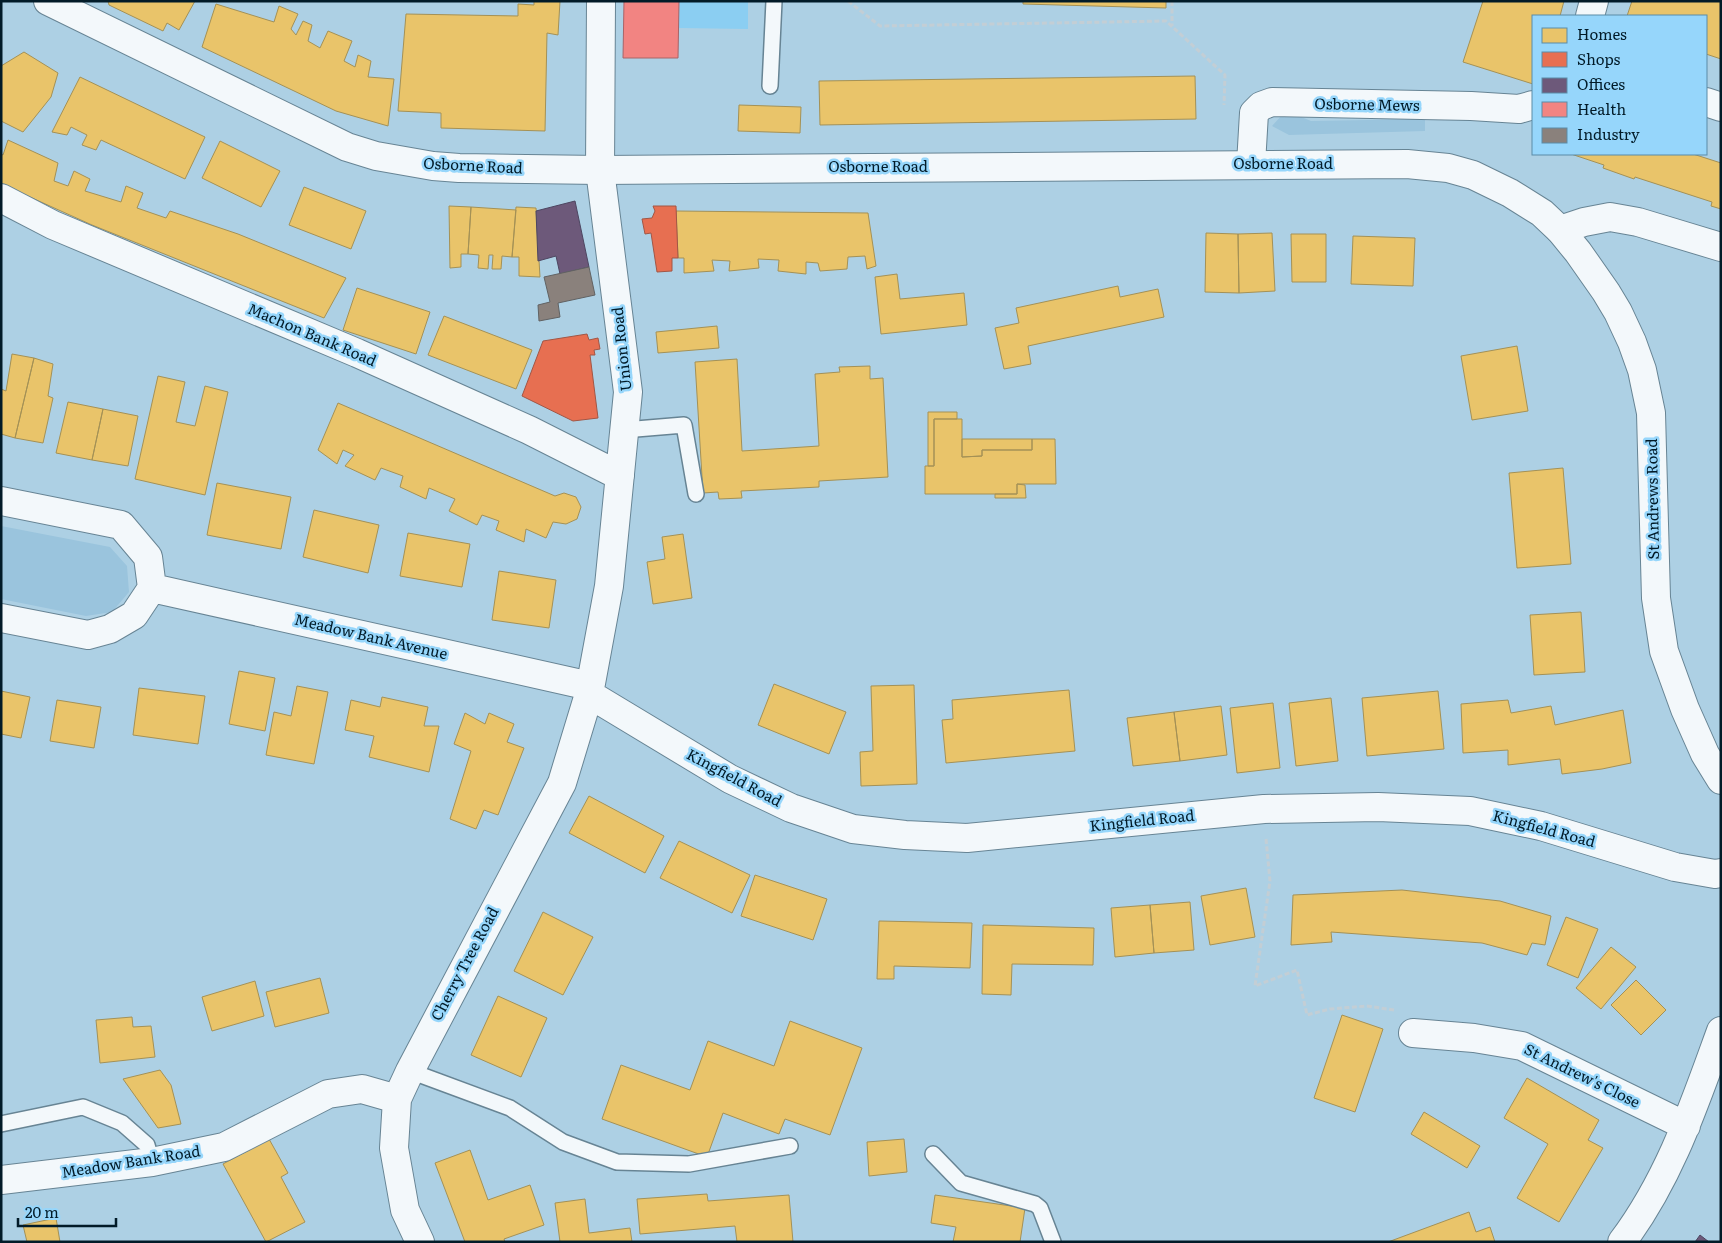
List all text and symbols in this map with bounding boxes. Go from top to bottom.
legend [1532,15,1707,155]
text: Homes [1577,22,1627,45]
text: Shops [1577,47,1620,70]
text: Offices [1577,72,1625,95]
street label: Osborne Mews [1314,91,1420,116]
text: Health [1577,97,1626,120]
text: Industry [1577,122,1640,145]
street label: Osborne Road [423,150,523,179]
street label: Osborne Road [1233,151,1333,174]
street label: Osborne Road [828,154,928,177]
street label: Machon Bank Road [245,296,381,371]
street label: Union Road [605,306,636,393]
street label: St Andrews Road [1639,438,1664,560]
street label: Meadow Bank Avenue [292,607,450,664]
street label: Kingfield Road [683,742,787,812]
street label: Kingfield Road [1088,803,1195,836]
street label: Kingfield Road [1491,803,1598,852]
street label: Cherry Tree Road [424,902,503,1024]
street label: St Andrew's Close [1521,1037,1645,1113]
street label: Meadow Bank Road [60,1138,202,1183]
scale bar [18,1196,115,1228]
text: 20 m [25,1200,59,1223]

